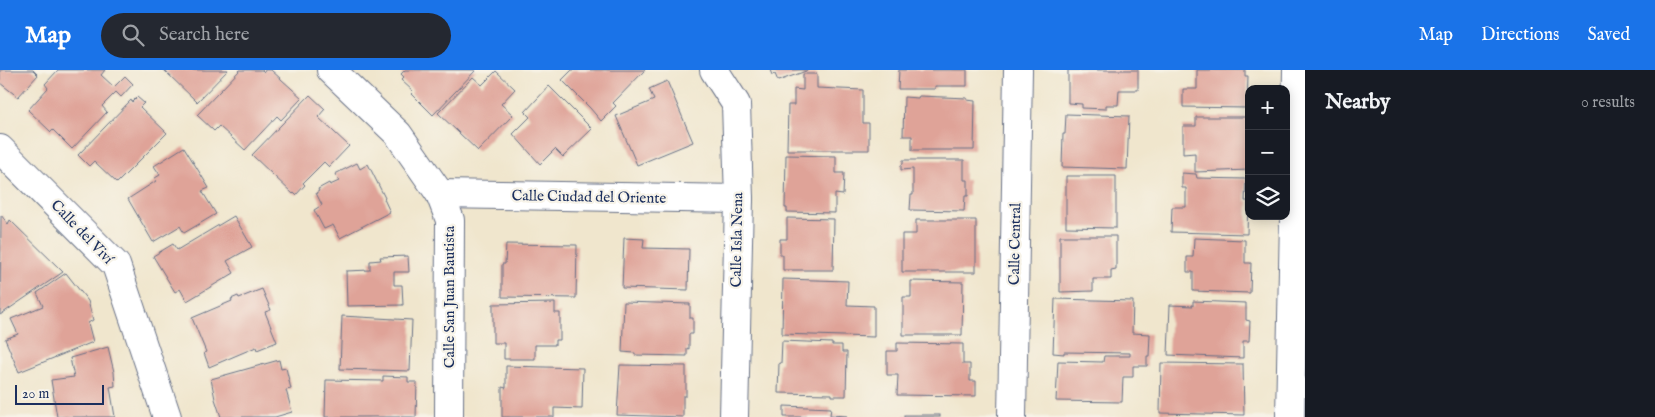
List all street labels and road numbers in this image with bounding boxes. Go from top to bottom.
street label: Calle Ciudad del Oriente [512,186,667,208]
street label: Calle Isla Nena [727,192,747,288]
street label: Calle del Viví [47,196,118,269]
street label: Calle Central [1005,202,1025,285]
street label: Calle San Juan Bautista [440,225,459,368]

